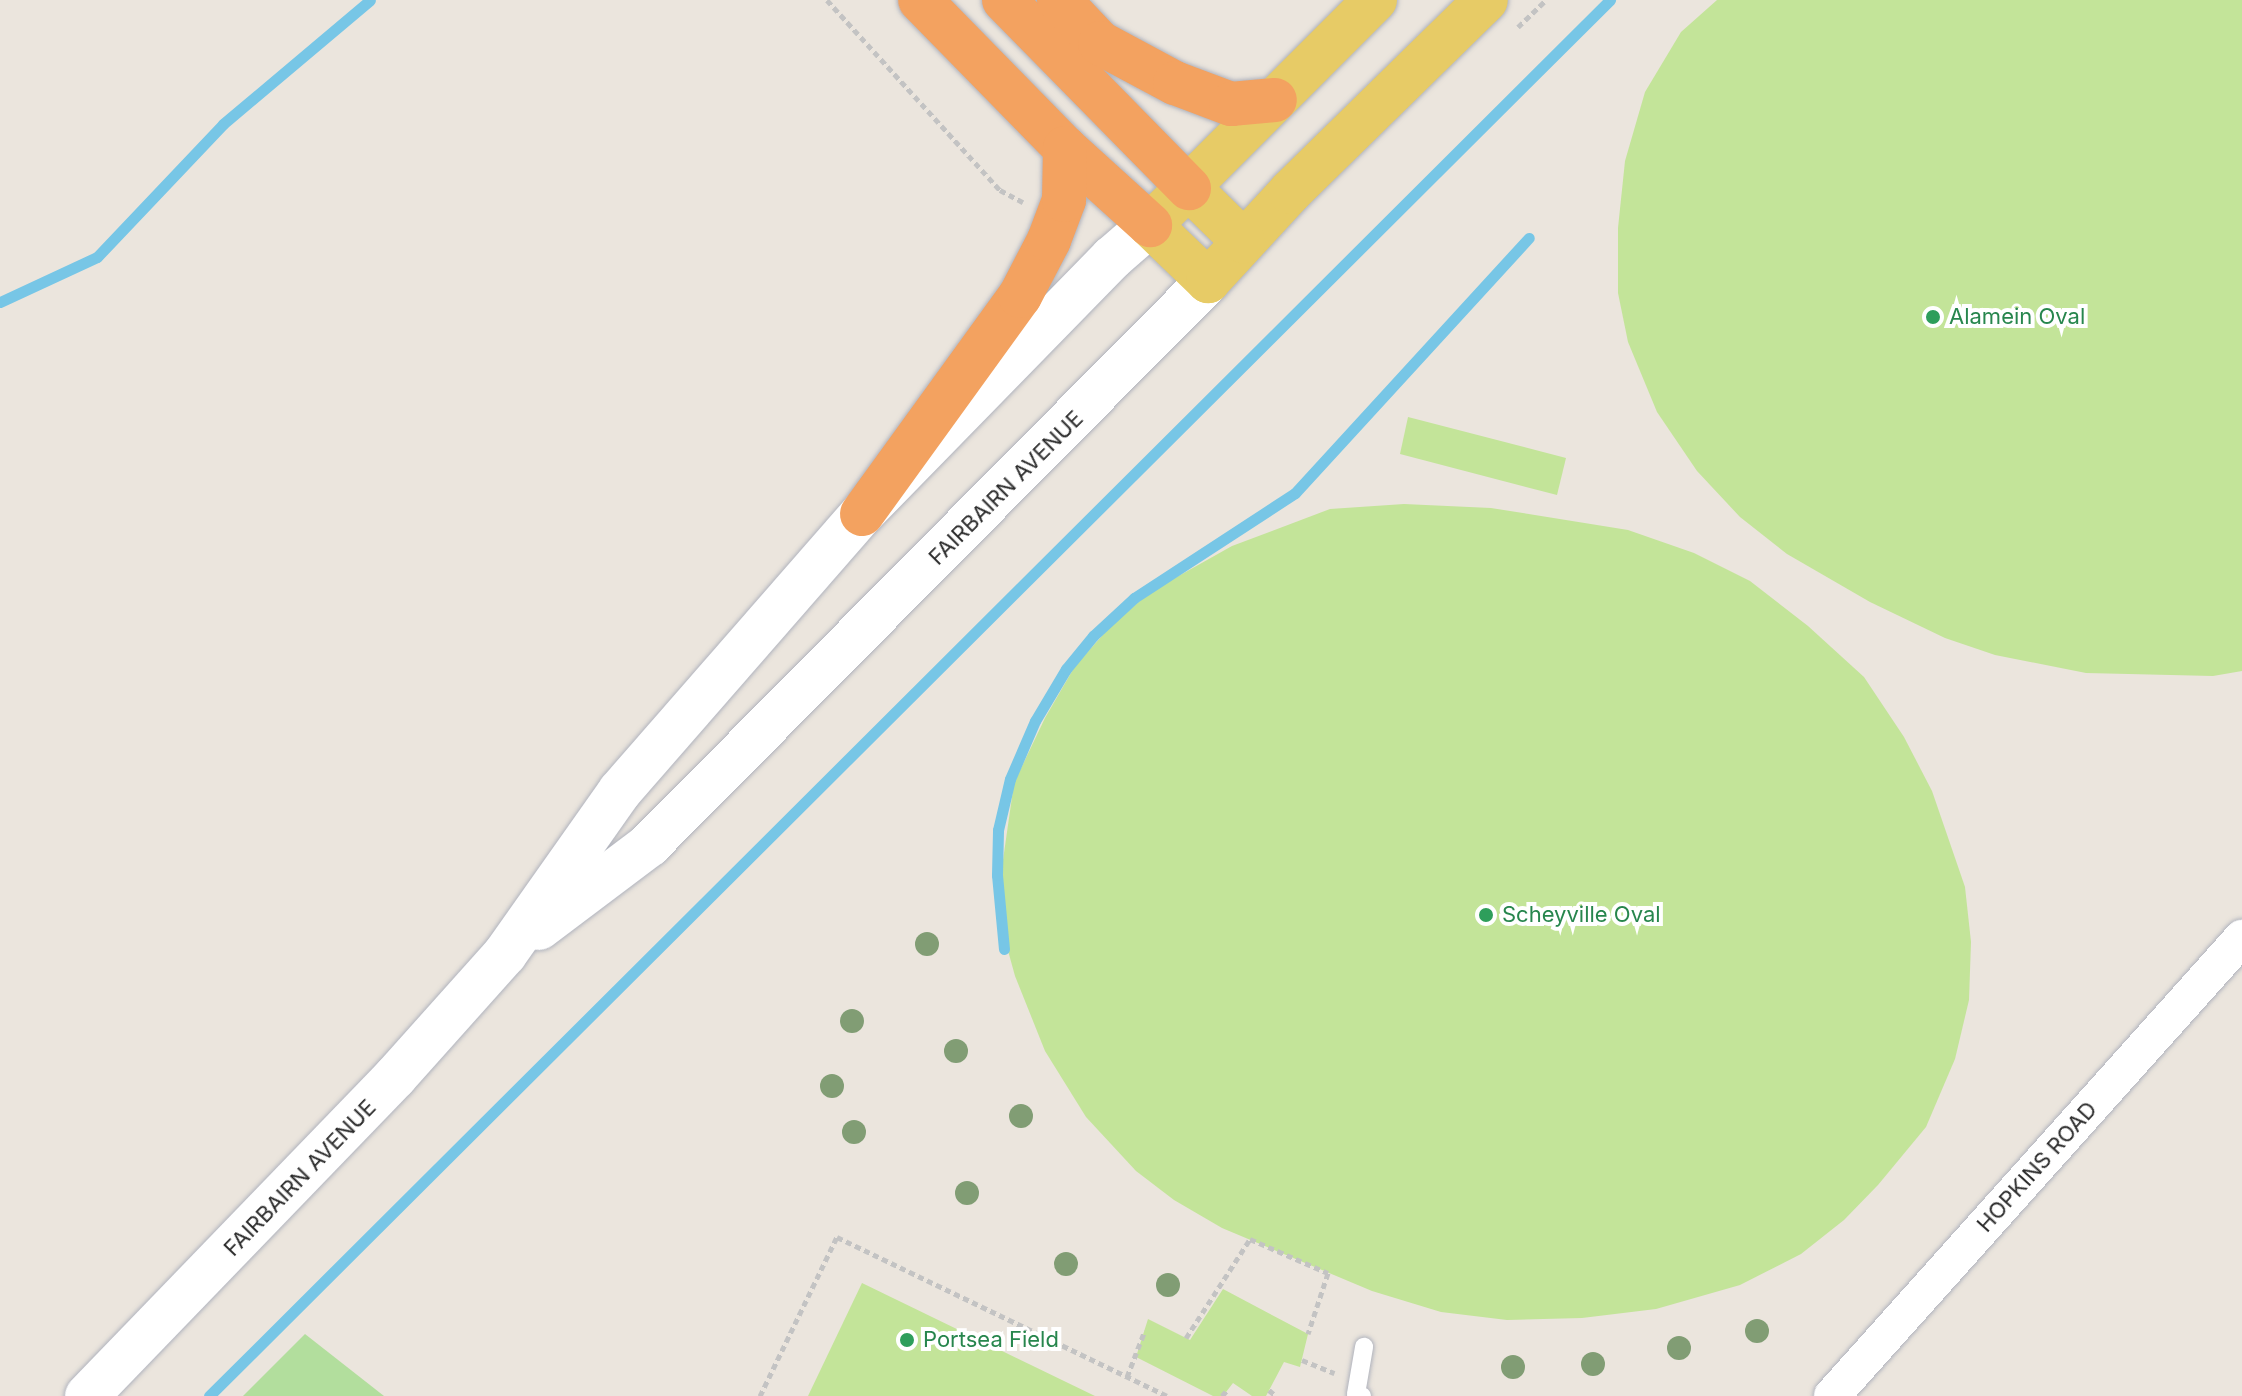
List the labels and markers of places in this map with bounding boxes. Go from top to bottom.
place label: Alamein Oval [1949,304,2085,330]
marker: Alamein Oval [1924,308,1942,326]
place label: Scheyville Oval [1502,902,1661,928]
marker: Scheyville Oval [1477,906,1495,924]
place label: Portsea Field [923,1327,1059,1353]
marker: Portsea Field [898,1331,916,1349]

